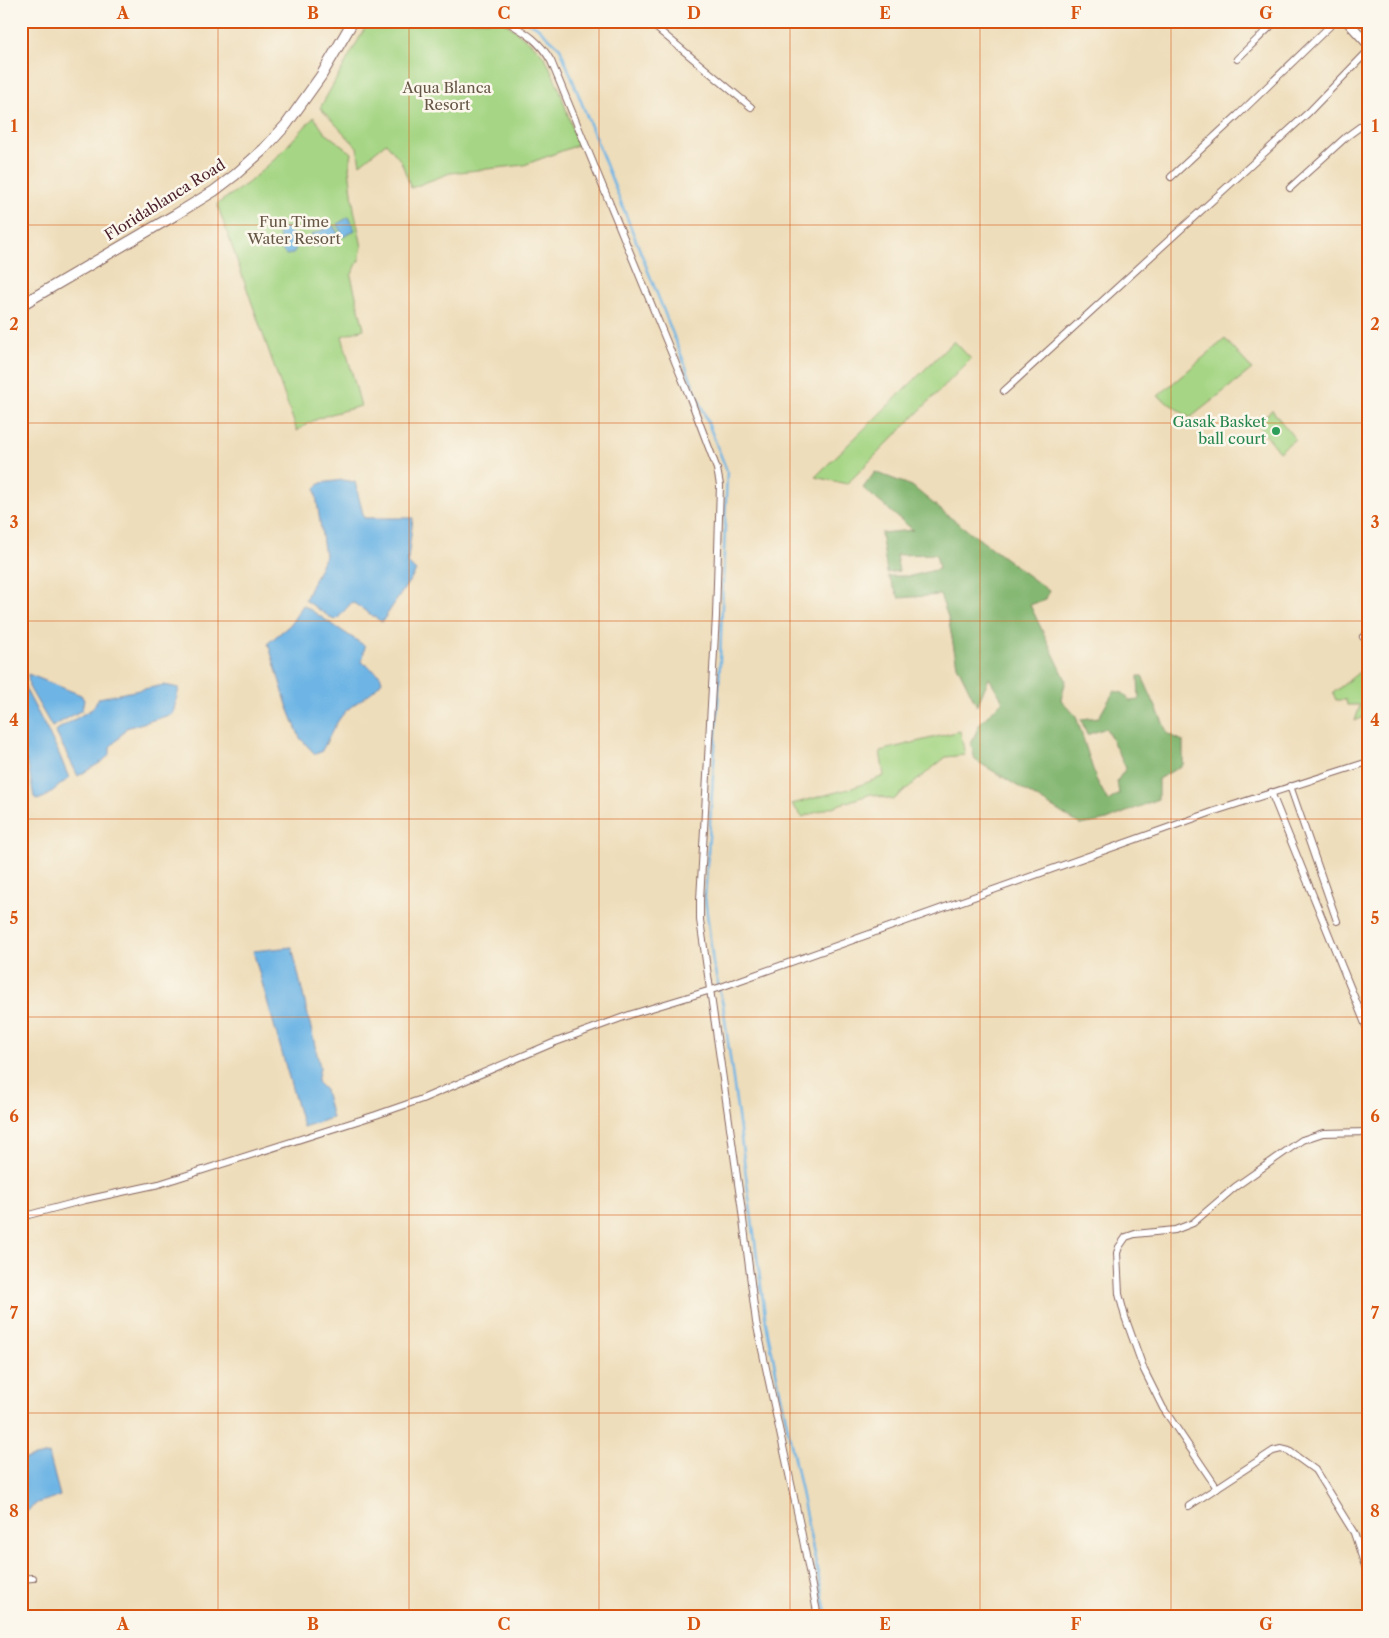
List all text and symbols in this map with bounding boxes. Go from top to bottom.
text: A [116,3,130,23]
text: B [307,3,319,23]
text: C [498,3,510,23]
text: D [687,3,701,23]
text: E [879,3,891,23]
text: F [1071,3,1082,23]
text: G [1259,3,1273,23]
park label: Aqua Blanca Resort [402,78,492,114]
text: 1 [10,116,18,136]
text: 1 [1371,116,1379,136]
street label: Floridablanca Road [101,155,229,244]
park label: Fun Time Water Resort [246,212,341,248]
text: 2 [9,314,19,334]
text: 2 [1370,314,1380,334]
place label: Gasak Basket ball court [1172,412,1267,448]
marker: Gasak Basket ball court [1270,425,1282,437]
text: 3 [9,512,19,532]
text: 3 [1370,512,1380,532]
text: 4 [9,710,19,730]
text: 4 [1370,710,1380,730]
text: 5 [10,908,19,928]
text: 5 [1371,908,1380,928]
text: 6 [9,1106,19,1126]
text: 6 [1370,1106,1380,1126]
text: 7 [10,1303,19,1323]
text: 7 [1371,1303,1380,1323]
text: 8 [9,1501,19,1521]
text: 8 [1370,1501,1380,1521]
text: A [116,1614,130,1634]
text: B [307,1614,319,1634]
text: C [498,1614,510,1634]
text: D [687,1614,701,1634]
text: E [879,1614,891,1634]
text: F [1071,1614,1082,1634]
text: G [1259,1614,1273,1634]

